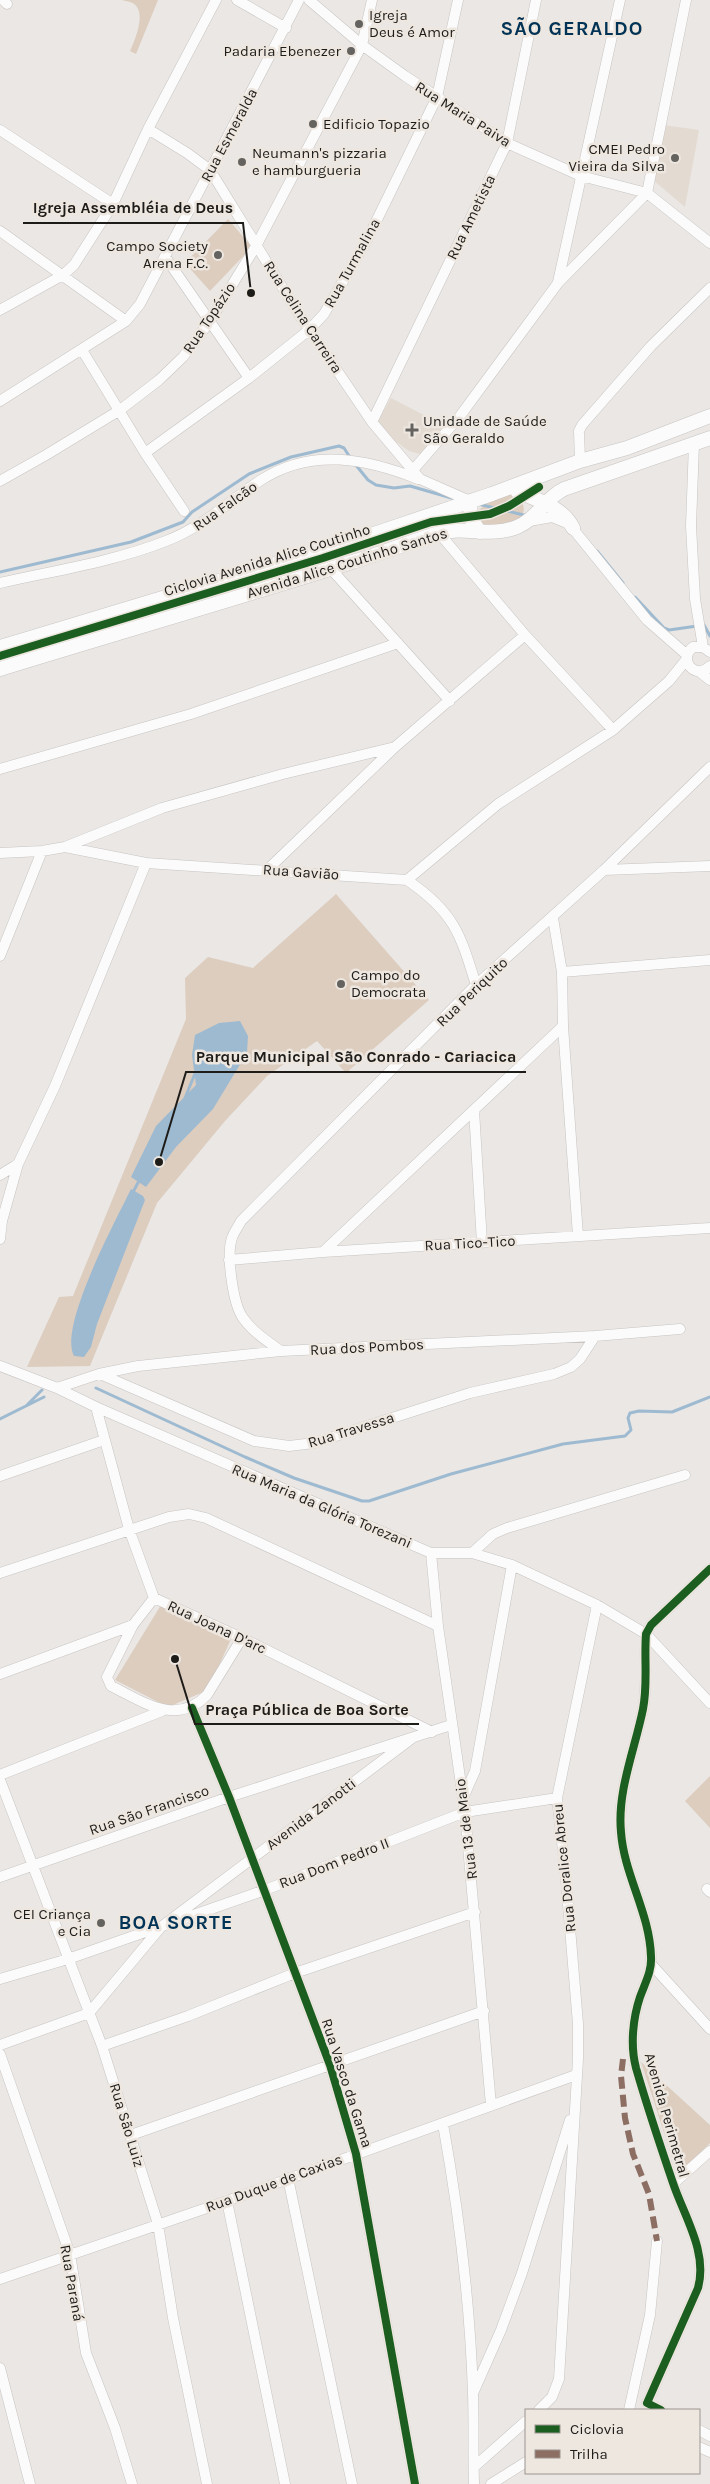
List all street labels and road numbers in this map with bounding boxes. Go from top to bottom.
street label: Rua Maria Paiva [412,77,514,151]
street label: Rua Esmeralda [197,85,261,185]
street label: Rua Ametista [443,172,499,262]
street label: Rua Turmalina [320,215,384,311]
street label: Rua Celina Carreira [260,257,346,377]
street label: Rua Topázio [179,279,239,357]
street label: Rua Falcão [189,477,261,535]
street label: Ciclovia Avenida Alice Coutinho [162,520,372,600]
street label: Avenida Alice Coutinho Santos [245,524,449,602]
street label: Rua Gavião [262,860,340,884]
street label: Rua Periquito [433,954,511,1030]
street label: Rua Tico-Tico [424,1232,516,1254]
street label: Rua dos Pombos [310,1335,424,1359]
street label: Rua Travessa [306,1408,396,1452]
street label: Rua Maria da Glória Torezani [229,1460,415,1552]
street label: Rua Joana D'arc [165,1596,269,1658]
street label: Avenida Zanotti [263,1774,359,1854]
street label: Rua 13 de Maio [451,1778,481,1880]
street label: Rua São Francisco [87,1781,211,1839]
street label: Rua Doralice Abreu [548,1803,580,1933]
street label: Rua Dom Pedro II [277,1834,391,1892]
street label: Rua Vasco da Gama [318,2016,376,2150]
street label: Avenida Perimetral [641,2051,693,2179]
street label: Rua São Luiz [106,2081,148,2169]
street label: Rua Duque de Caxias [203,2150,345,2216]
street label: Rua Paraná [56,2243,88,2323]

